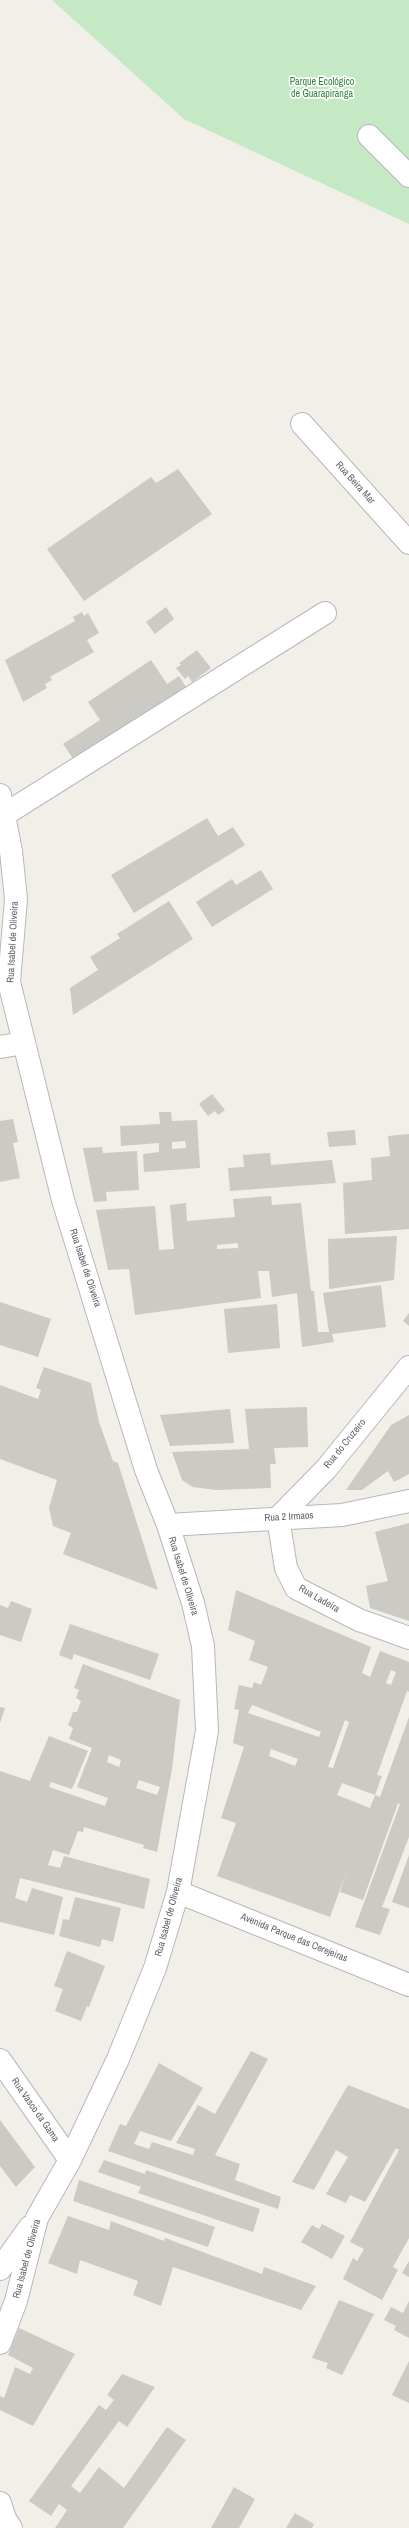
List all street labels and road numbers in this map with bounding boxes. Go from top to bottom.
street label: Rua Beira Mar [333,459,377,507]
street label: Rua Isabel de Oliveira [5,901,21,983]
street label: Rua Isabel de Oliveira [67,1227,103,1309]
street label: Rua do Cruzeiro [321,1417,369,1471]
street label: Rua 2 Irmaos [264,1510,314,1524]
street label: Rua Isabel de Oliveira [165,1535,201,1617]
street label: Rua Ladeira [296,1583,342,1615]
street label: Rua Isabel de Oliveira [153,1876,185,1958]
street label: Avenida Parque das Cerejeiras [239,1911,349,1965]
street label: Rua Vasco da Gama [8,2076,62,2144]
street label: Rua Isabel de Oliveira [11,2218,43,2300]

